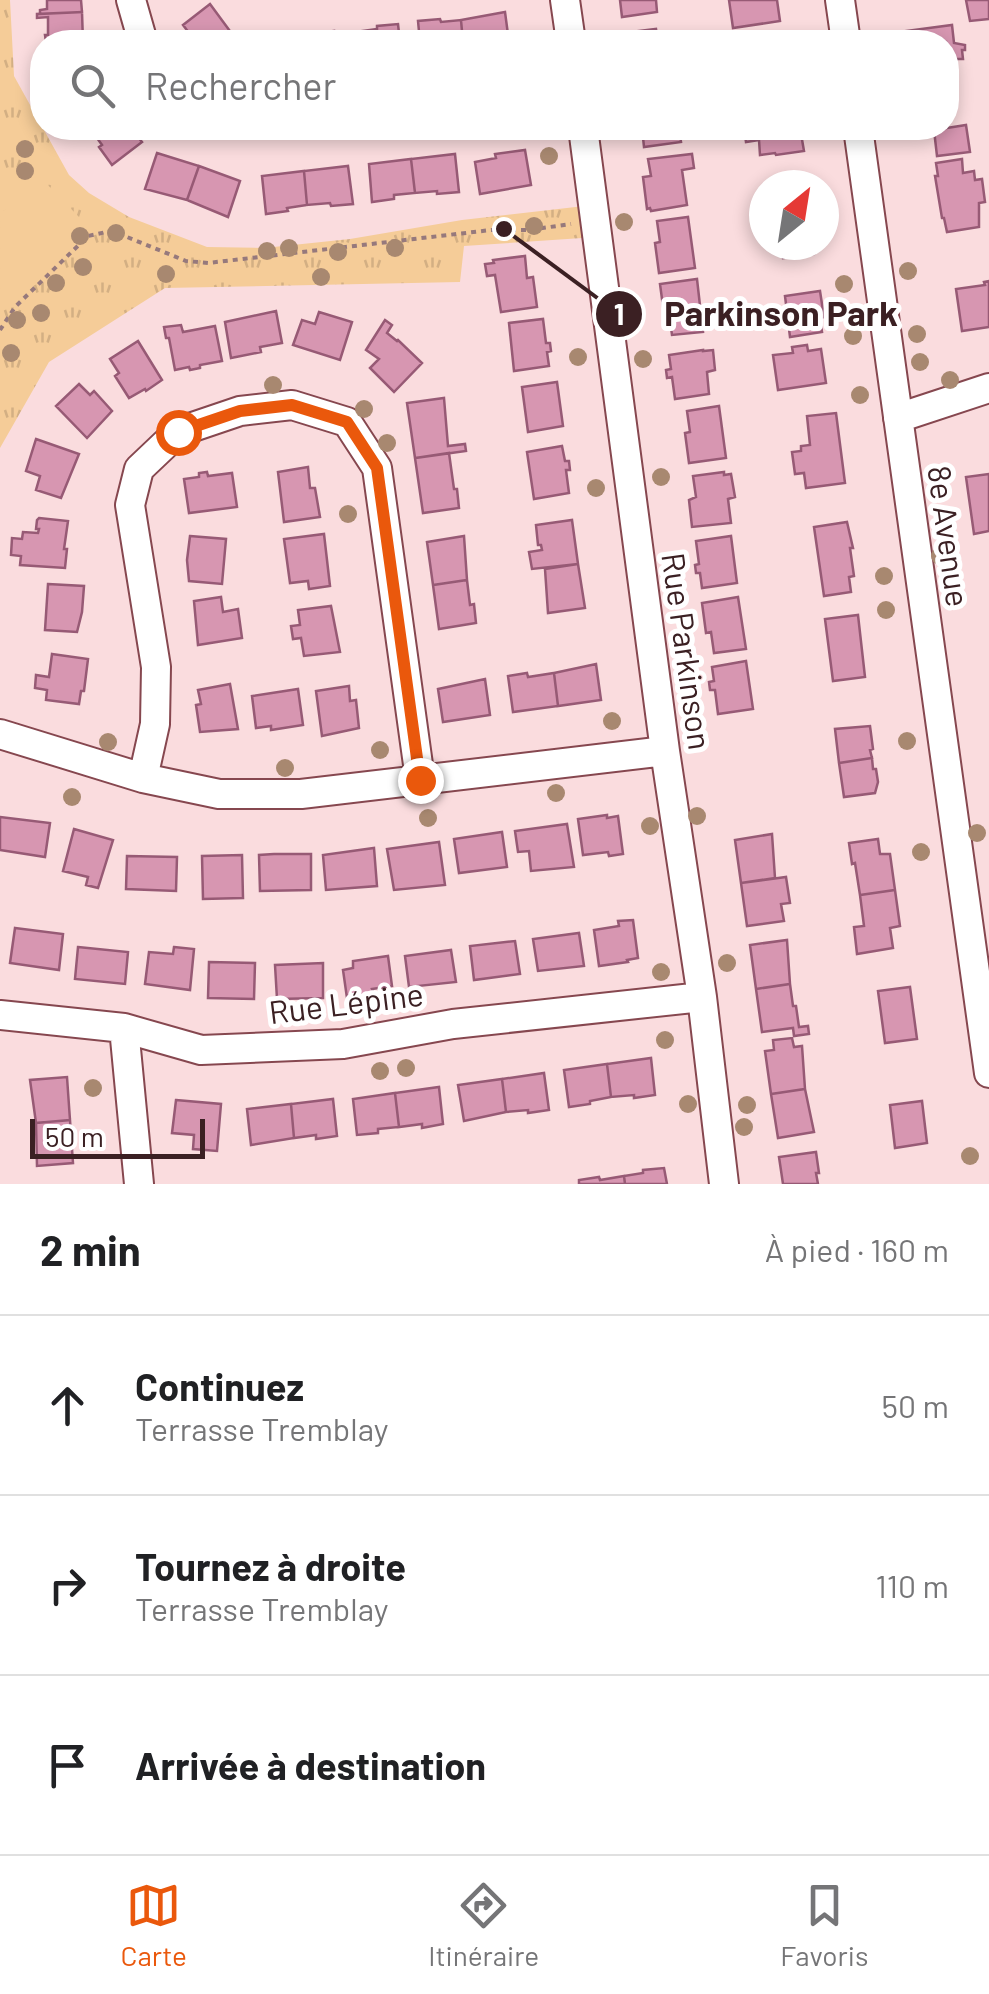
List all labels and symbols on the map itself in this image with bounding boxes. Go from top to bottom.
north arrow [749,170,839,260]
callout: Parkinson Park [594,282,918,347]
text: Parkinson Park [664,291,898,333]
text: 1 [614,295,624,331]
route start [156,410,202,456]
street label: 8e Avenue [921,463,979,609]
street label: Rue Parkinson [655,550,721,752]
route end [398,758,444,804]
street label: Rue Lépine [267,974,425,1030]
scale bar [30,1114,205,1158]

